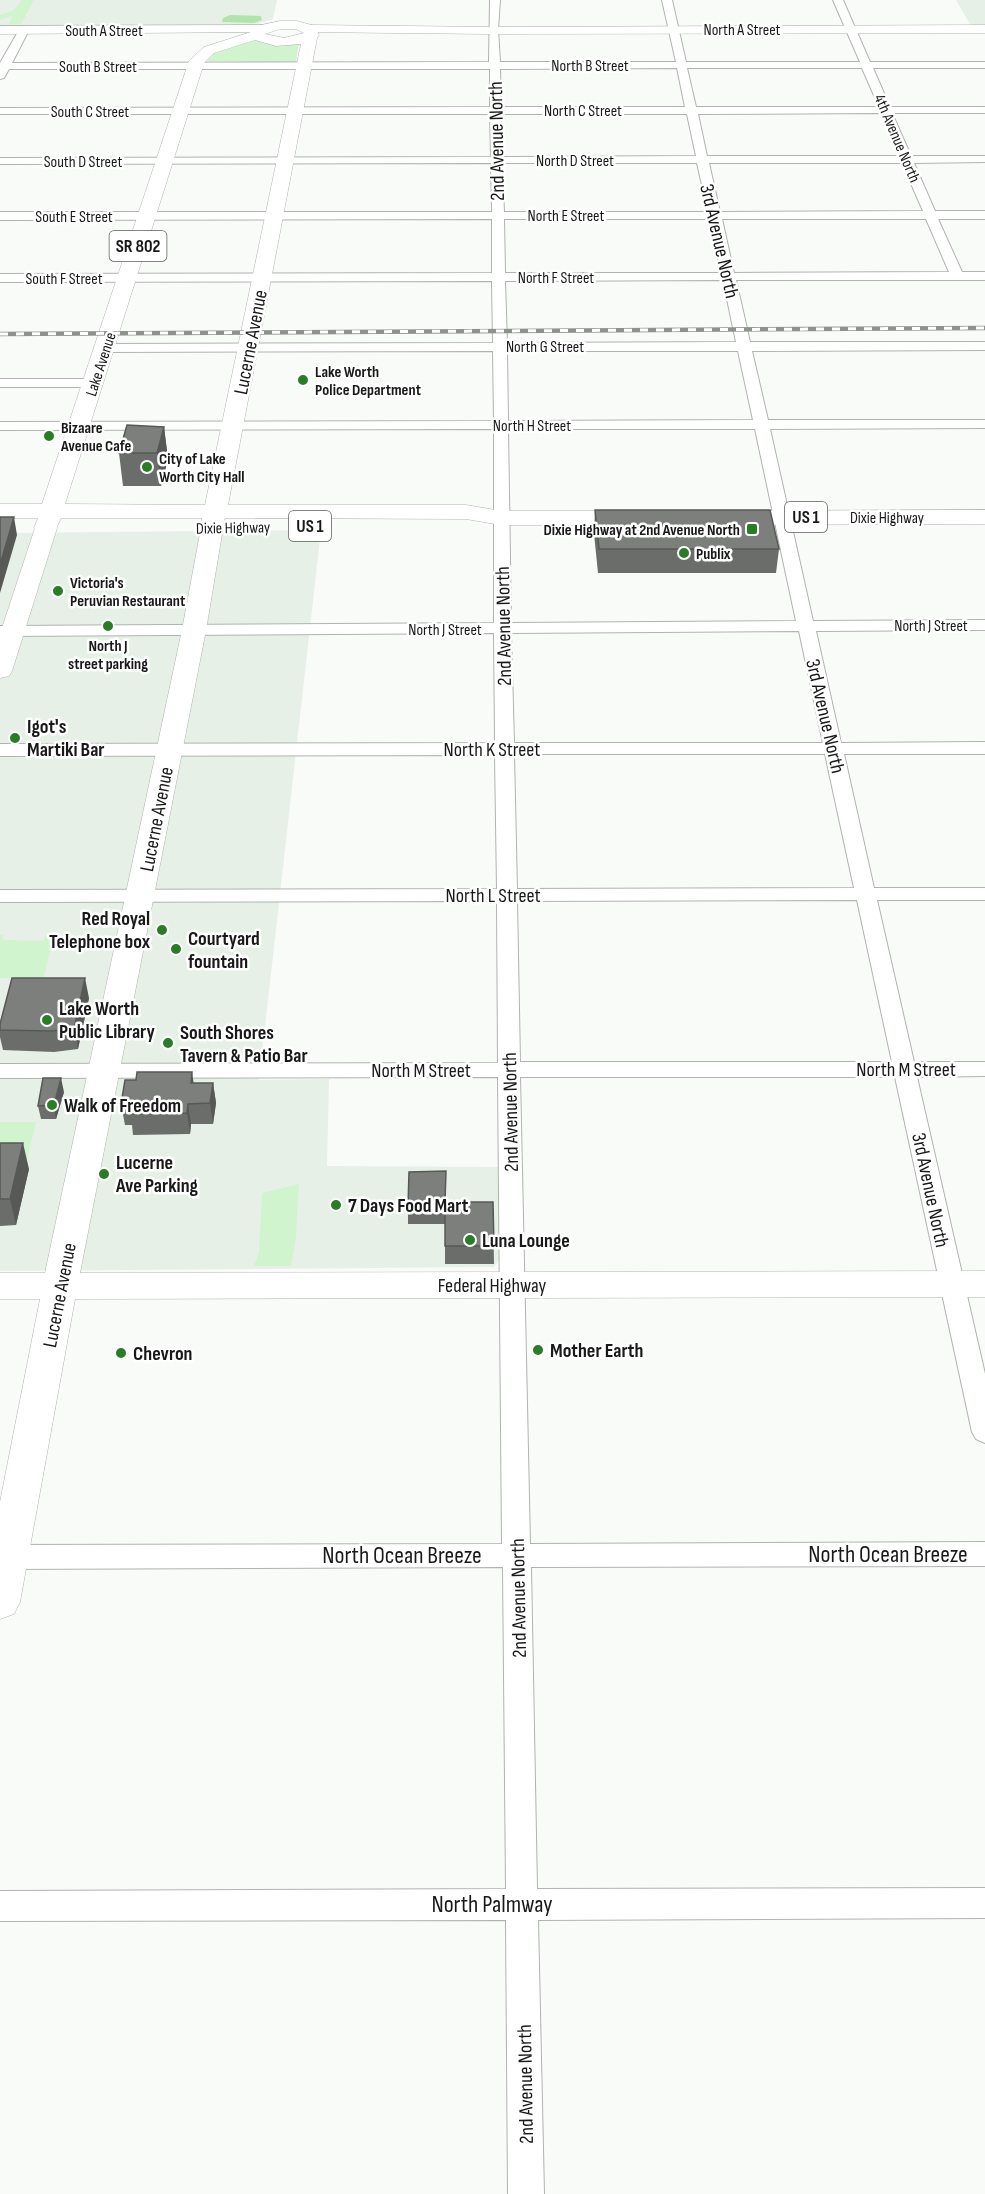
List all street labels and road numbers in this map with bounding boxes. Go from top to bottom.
street label: North A Street [703,21,781,40]
street label: South A Street [65,22,143,41]
street label: North B Street [551,57,629,76]
street label: South B Street [59,58,137,77]
street label: 2nd Avenue North [484,81,510,201]
street label: 4th Avenue North [870,92,924,186]
street label: North C Street [544,102,622,121]
street label: South C Street [51,103,129,122]
street label: North D Street [536,152,614,171]
street label: South D Street [44,153,122,172]
street label: 3rd Avenue North [694,182,744,301]
street label: North E Street [528,207,604,226]
street label: South E Street [35,208,113,227]
road number: SR 802 [110,231,166,261]
street label: North F Street [518,269,594,288]
street label: South F Street [25,270,103,289]
street label: Lucerne Avenue [229,288,273,397]
street label: Lake Avenue [82,330,121,399]
street label: North G Street [506,338,584,357]
street label: North H Street [493,417,571,436]
road number: US 1 [785,502,827,532]
street label: Dixie Highway [850,509,924,528]
road number: US 1 [289,511,331,541]
street label: Dixie Highway [196,518,270,539]
street label: 2nd Avenue North [491,566,517,686]
street label: North J Street [894,617,968,636]
street label: North J Street [408,621,482,640]
street label: 3rd Avenue North [800,657,850,776]
street label: North K Street [444,738,540,762]
street label: Lucerne Avenue [135,765,179,874]
street label: North L Street [445,884,541,908]
street label: 2nd Avenue North [498,1052,524,1172]
street label: North M Street [856,1058,956,1082]
street label: North M Street [371,1059,471,1083]
street label: 3rd Avenue North [906,1131,954,1250]
street label: Lucerne Avenue [38,1241,82,1350]
street label: Federal Highway [438,1274,546,1298]
street label: 2nd Avenue North [506,1538,532,1658]
street label: North Ocean Breeze [808,1540,968,1569]
street label: North Ocean Breeze [322,1541,482,1570]
street label: North Palmway [431,1890,553,1919]
street label: 2nd Avenue North [513,2024,539,2144]

